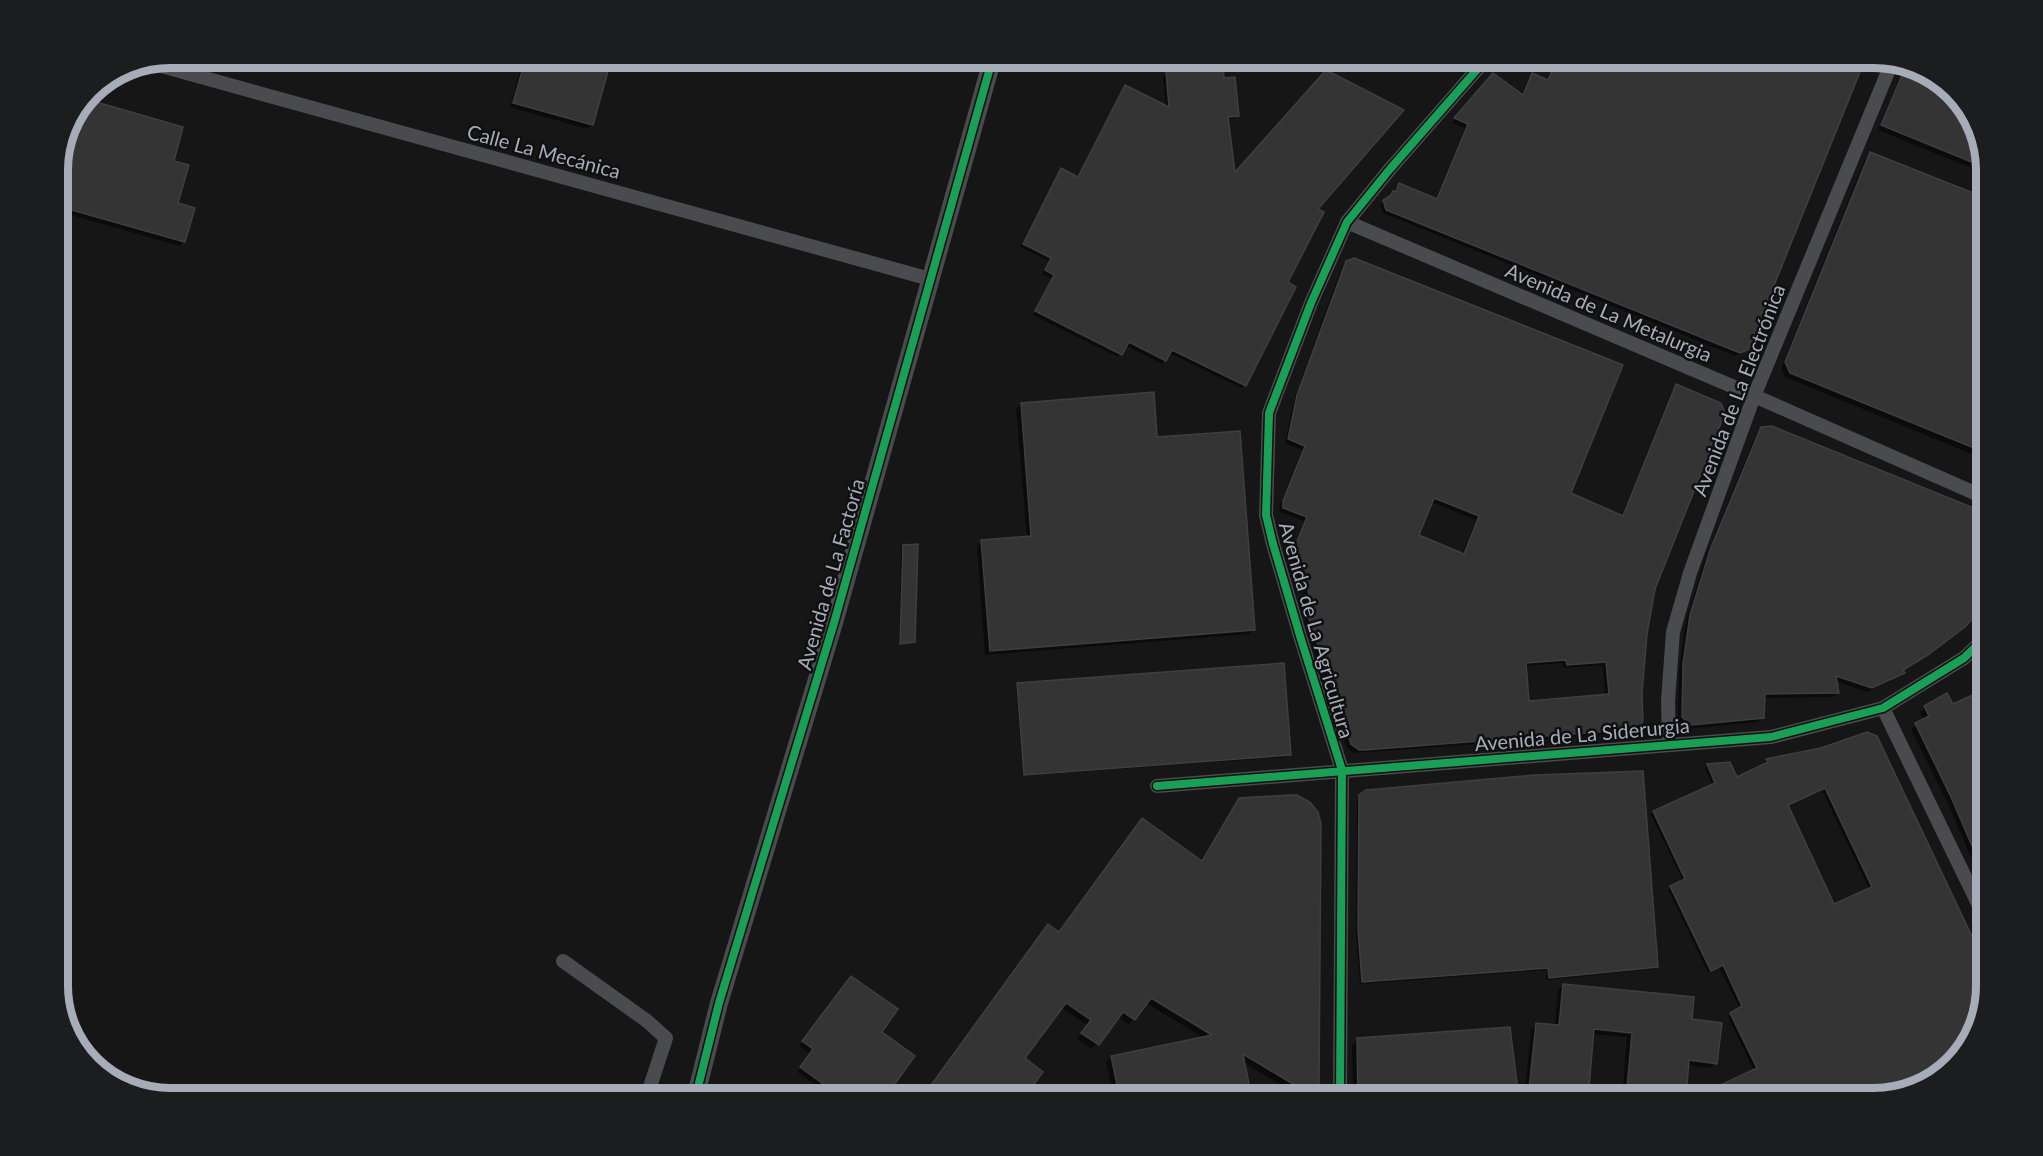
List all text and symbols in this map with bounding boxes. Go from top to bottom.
street label: Calle La Mecánica [465,119,623,183]
street label: Avenida de La Metalurgia [1502,258,1716,366]
street label: Avenida de La Electrónica [1687,281,1789,499]
street label: Avenida de La Factoría [791,476,869,672]
street label: Avenida de La Agricultura [1275,519,1359,741]
street label: Avenida de La Siderurgia [1474,713,1690,755]

